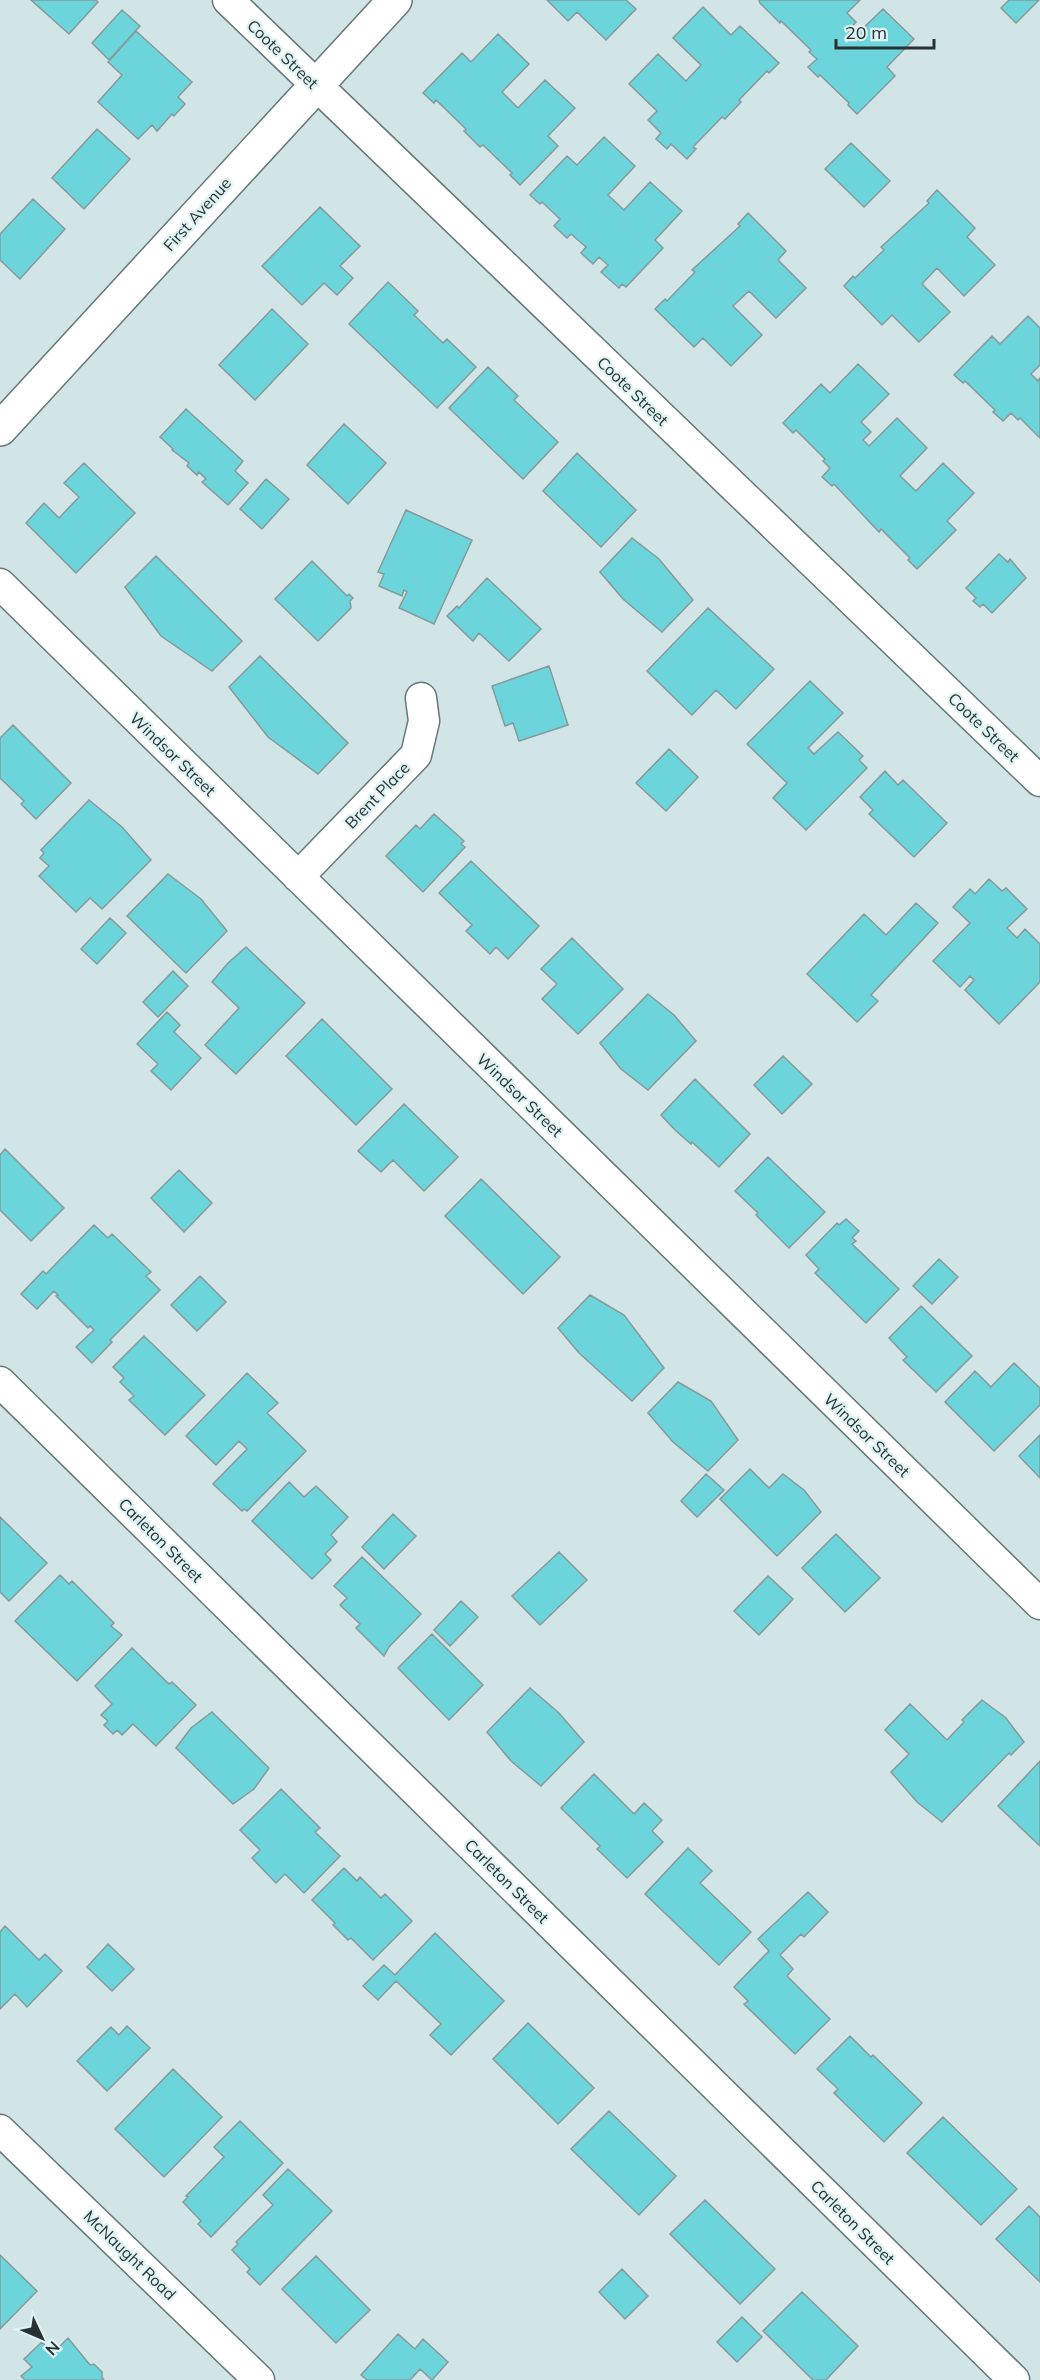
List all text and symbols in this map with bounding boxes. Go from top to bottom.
scale bar [836,12,934,50]
street label: Coote Street [243,15,323,93]
text: 20 m [845,21,887,44]
street label: First Avenue [159,173,235,255]
street label: Coote Street [593,352,673,430]
street label: Coote Street [944,688,1024,766]
street label: Windsor Street [126,708,220,800]
street label: Brent Place [340,758,414,832]
street label: Windsor Street [473,1049,567,1141]
street label: Windsor Street [820,1389,914,1481]
street label: Carleton Street [115,1494,208,1587]
street label: Carleton Street [461,1835,554,1928]
street label: Carleton Street [807,2176,900,2269]
street label: McNaught Road [80,2206,180,2304]
north arrow [12,2308,72,2368]
text: N [41,2337,64,2360]

